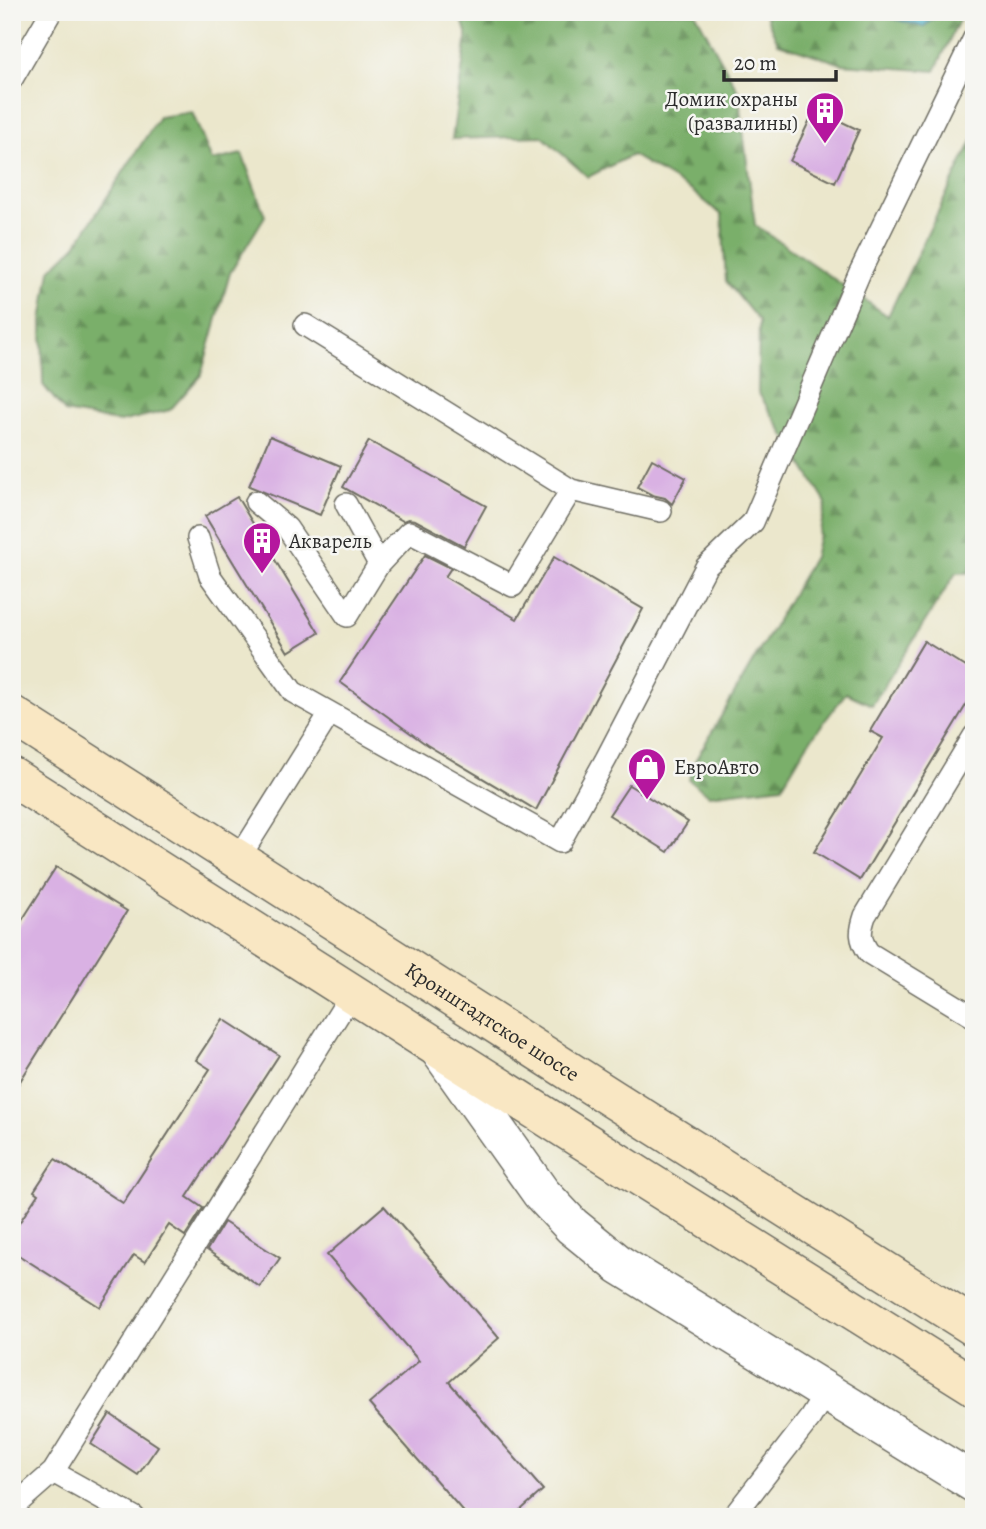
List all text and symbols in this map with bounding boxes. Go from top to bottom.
scale bar [724,38,836,82]
text: 20 m [734,49,777,77]
place label: Домик охраны (развалины) [665,85,798,137]
building icon: Домик охраны (развалины) [804,90,846,145]
building icon: Акварель [241,520,283,575]
place label: Акварель [288,527,372,555]
shop icon: ЕвроАвто [626,746,668,801]
place label: ЕвроАвто [674,753,759,781]
street label: Кронштадтское шоссе [400,956,585,1088]

